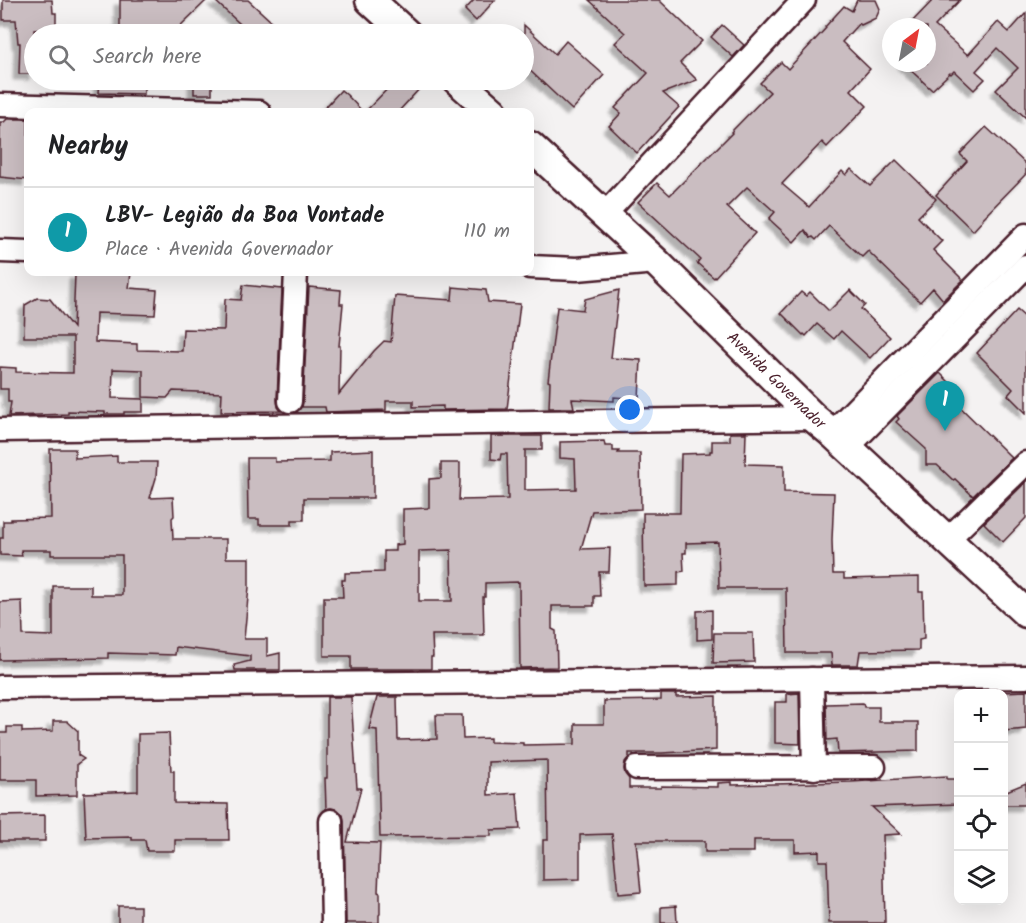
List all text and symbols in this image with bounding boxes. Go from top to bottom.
north arrow [882,18,936,72]
search box [24,24,534,90]
text: Search here [93,40,201,75]
icon: search [45,41,78,74]
text: Nearby [48,126,128,168]
text: LBV- Legião da Boa Vontade [105,199,384,234]
text: 1 [64,216,71,248]
text: 110 m [464,216,510,248]
text: Place · Avenida Governador [105,234,332,266]
street label: Avenida Governador [721,326,833,436]
pin: 1 [926,382,964,431]
your location [615,395,644,424]
map controls [954,689,1008,905]
button: + [954,689,1008,743]
button: − [954,743,1008,797]
button: locate [954,797,1008,851]
button: layers [954,851,1008,905]

